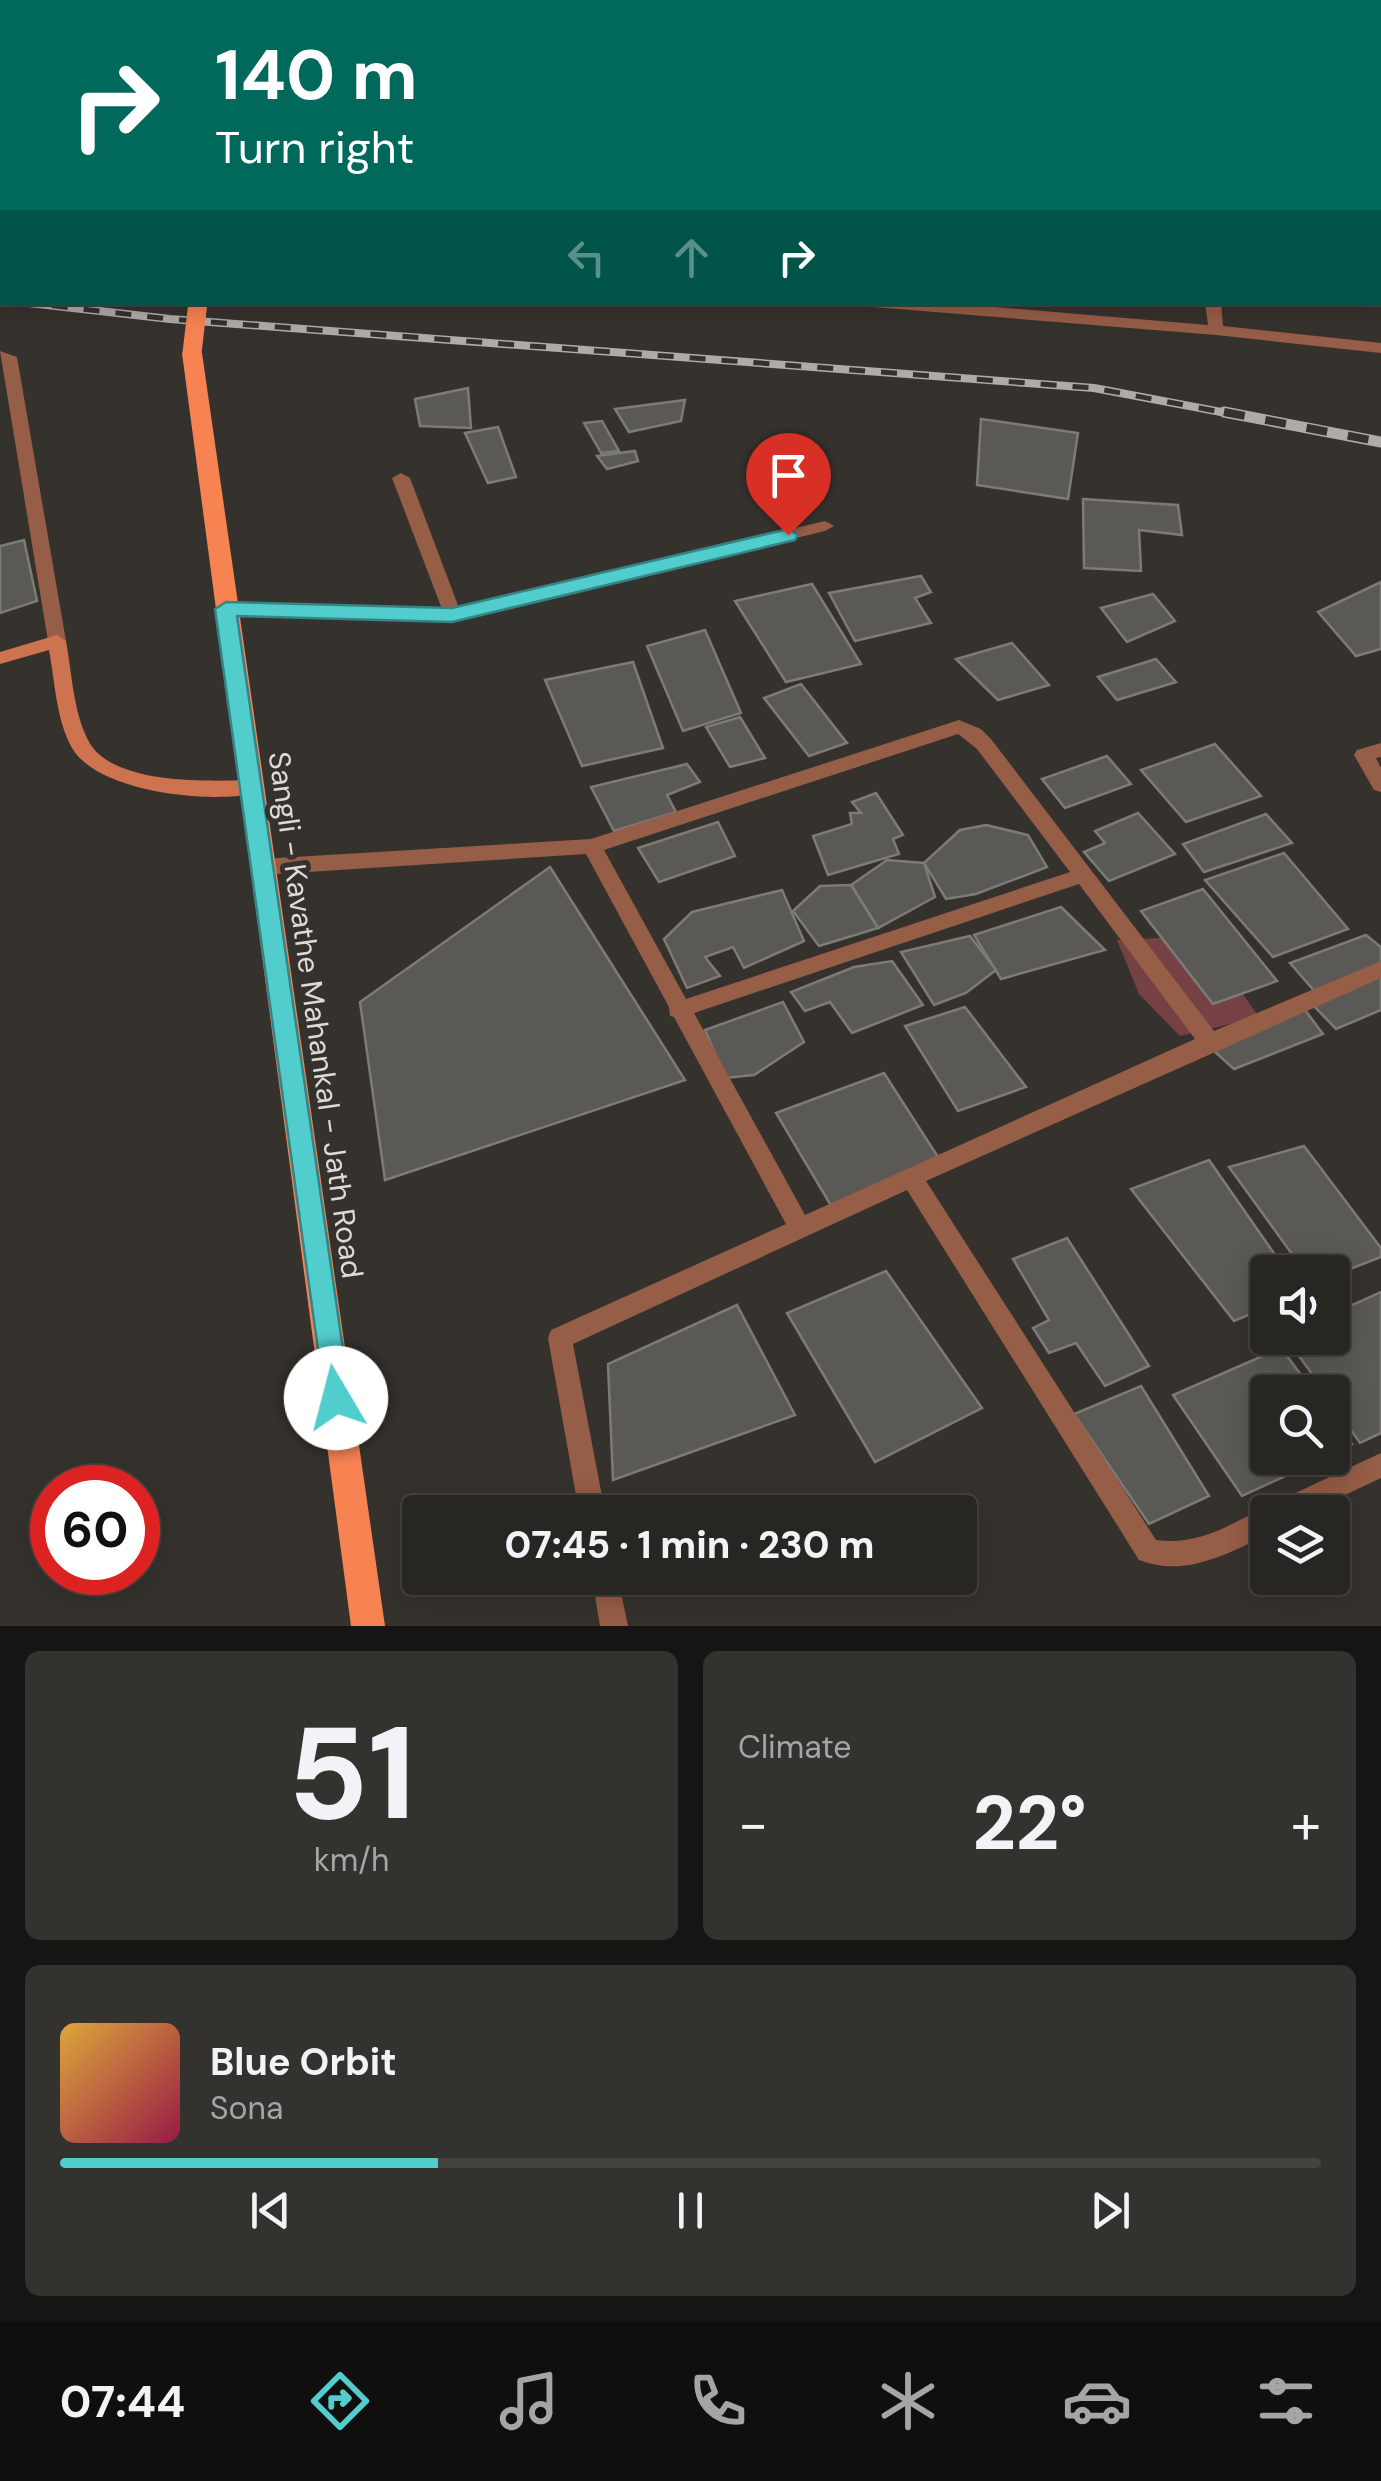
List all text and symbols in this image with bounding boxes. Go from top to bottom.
text: 140 m [215,30,418,121]
icon: right [50,40,180,170]
text: Turn right [215,118,414,177]
icon: left [559,230,614,285]
icon: ahead [664,230,719,285]
icon: right [769,230,824,285]
pin [746,433,831,536]
icon: arrive [761,448,816,503]
street label: Sangli - Kavathe Mahankal - Jath Road [260,749,372,1281]
map controls [1250,1255,1350,1595]
button: sound [1250,1255,1350,1355]
position arrow [284,1346,388,1450]
button: search [1250,1375,1350,1475]
speed limit sign: 60 [30,1465,160,1595]
button: layers [1250,1495,1350,1595]
text: 07:45 · 1 min · 230 m [505,1520,874,1570]
text: 51 [287,1689,416,1858]
text: Climate [738,1726,852,1768]
text: 22° [972,1775,1087,1872]
text: − [738,1788,768,1860]
text: + [1291,1788,1321,1860]
text: km/h [314,1839,389,1881]
text: Blue Orbit [210,2037,397,2087]
text: Sona [210,2087,283,2129]
icon: previous [243,2183,298,2238]
icon: pause [663,2183,718,2238]
icon: next [1083,2183,1138,2238]
icon: directions [305,2366,375,2436]
icon: music [494,2366,564,2436]
icon: phone [683,2366,753,2436]
icon: climate [873,2366,943,2436]
icon: car [1062,2366,1132,2436]
icon: filters [1251,2366,1321,2436]
text: 07:44 [60,2372,185,2431]

